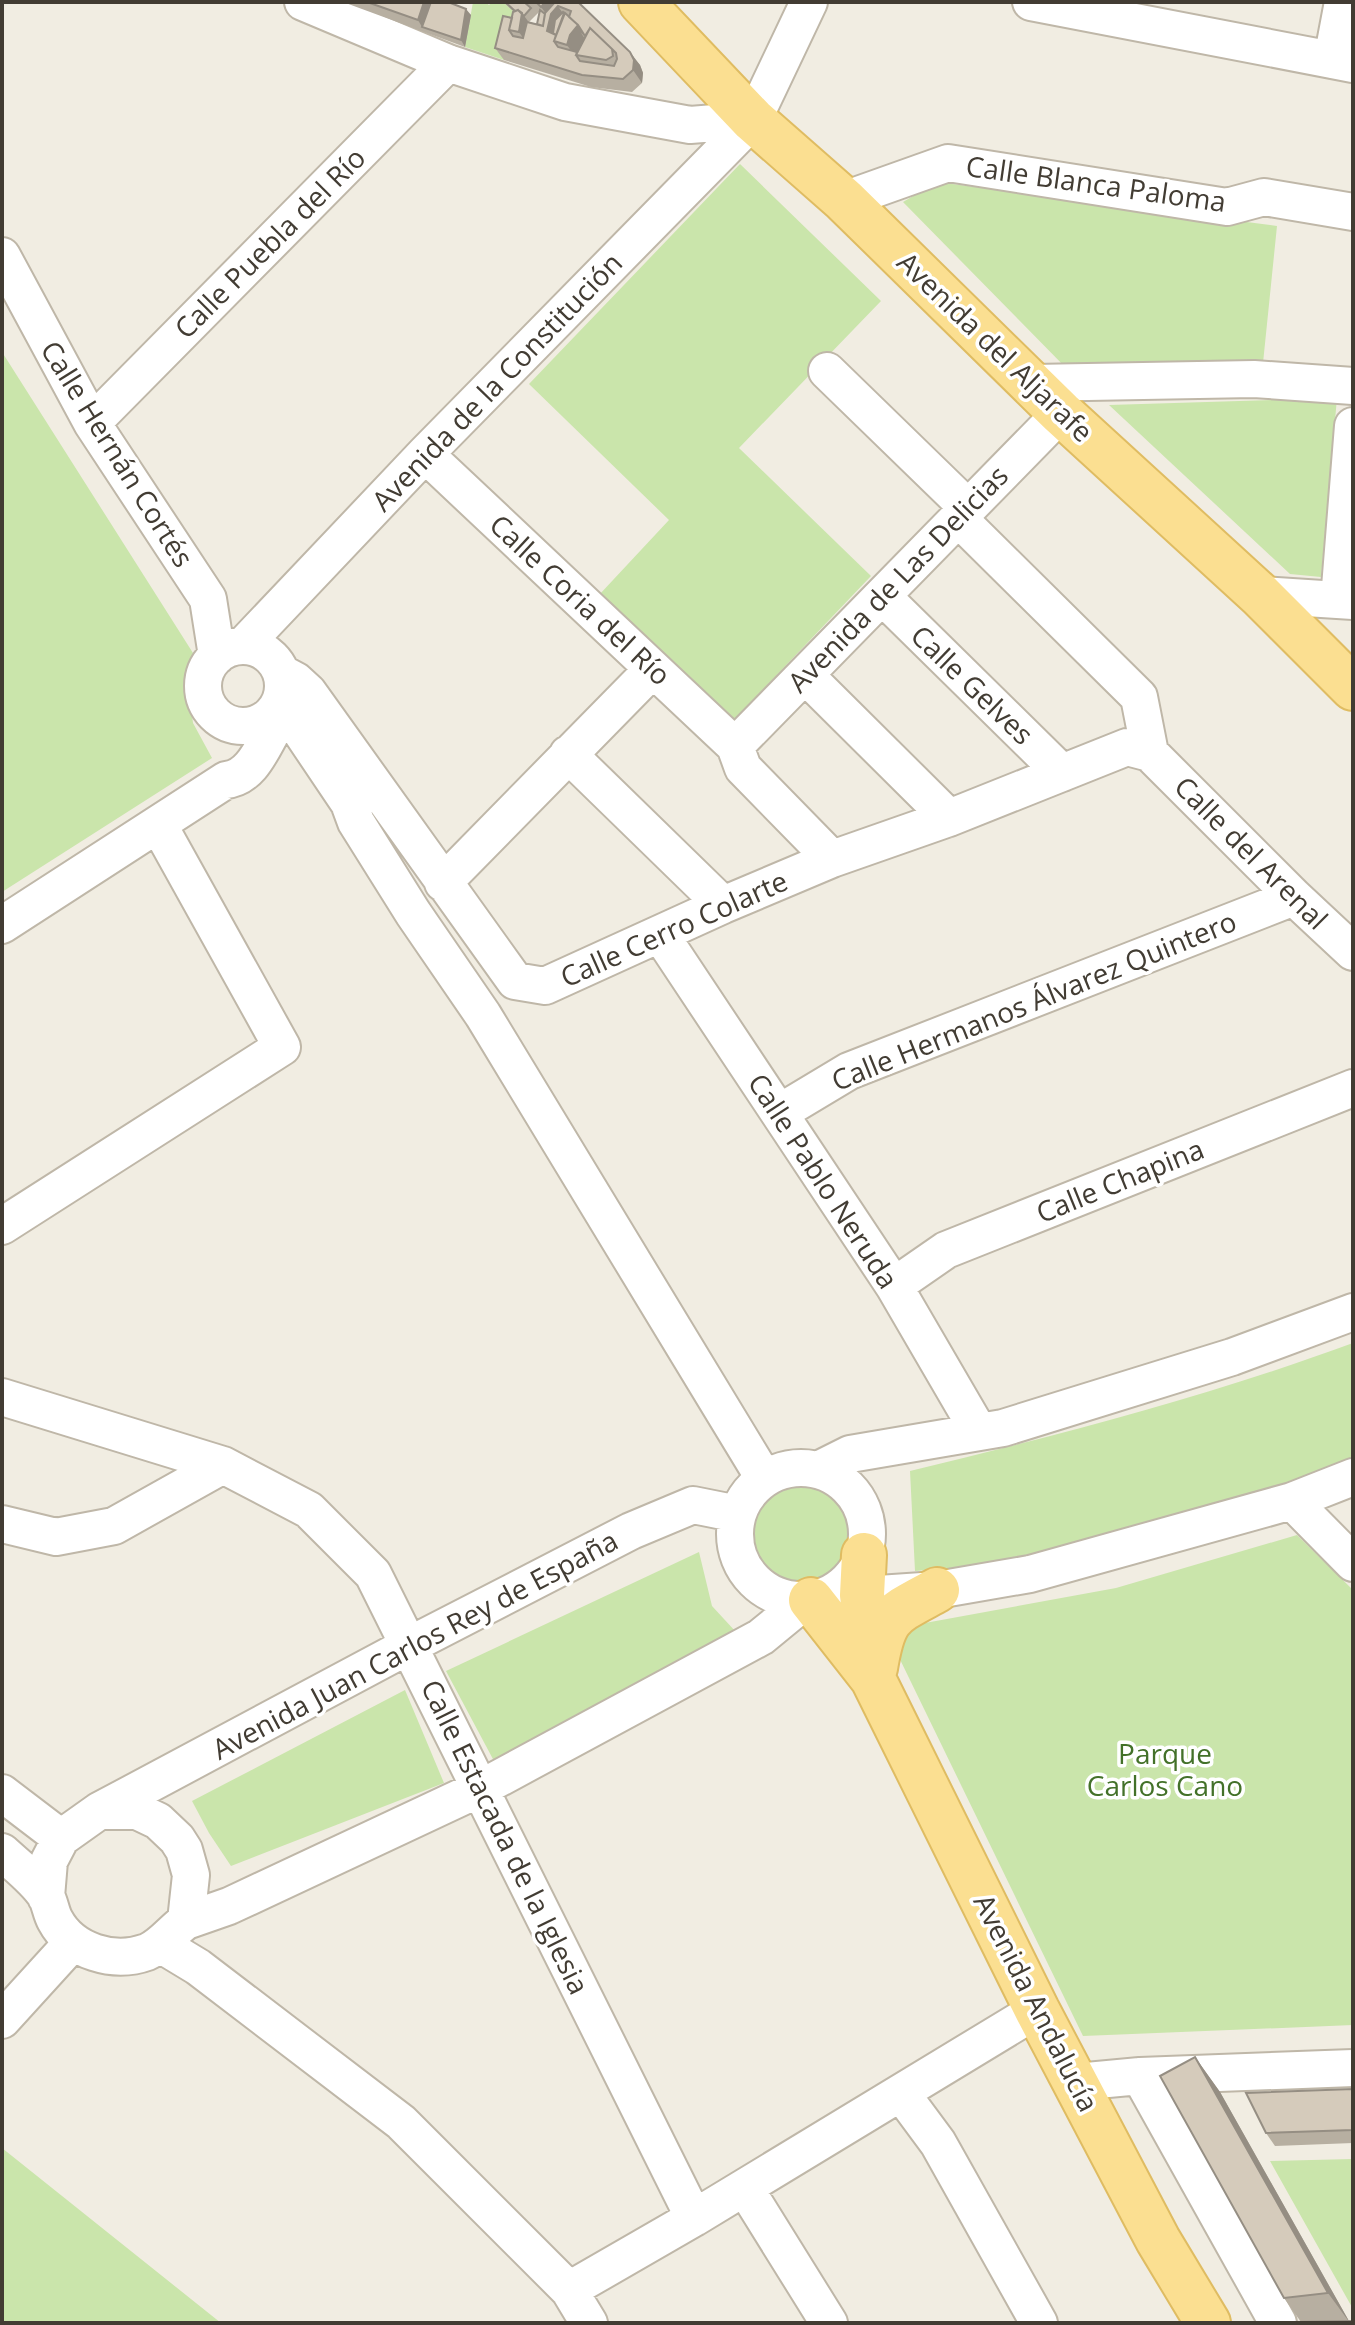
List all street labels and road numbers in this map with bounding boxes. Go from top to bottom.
street label: Calle Puebla del Río [166,139,373,346]
street label: Calle Blanca Paloma [964,146,1229,220]
street label: Avenida del Aljarafe [890,243,1102,450]
street label: Avenida de la Constitución [363,244,630,519]
street label: Calle Hernán Cortés [33,333,203,574]
street label: Avenida de Las Delicias [779,456,1016,700]
street label: Calle Coria del Río [482,505,679,693]
street label: Calle Gelves [903,616,1042,752]
street label: Calle del Arenal [1167,767,1337,937]
street label: Calle Cerro Colarte [554,861,793,995]
street label: Calle Hermanos Álvarez Quintero [826,901,1242,1099]
street label: Calle Pablo Neruda [740,1066,908,1295]
street label: Calle Chapina [1030,1129,1209,1231]
street label: Avenida Juan Carlos Rey de España [205,1521,624,1768]
street label: Calle Estacada de la Iglesia [413,1673,599,2000]
street label: Avenida Andalucía [966,1887,1108,2118]

